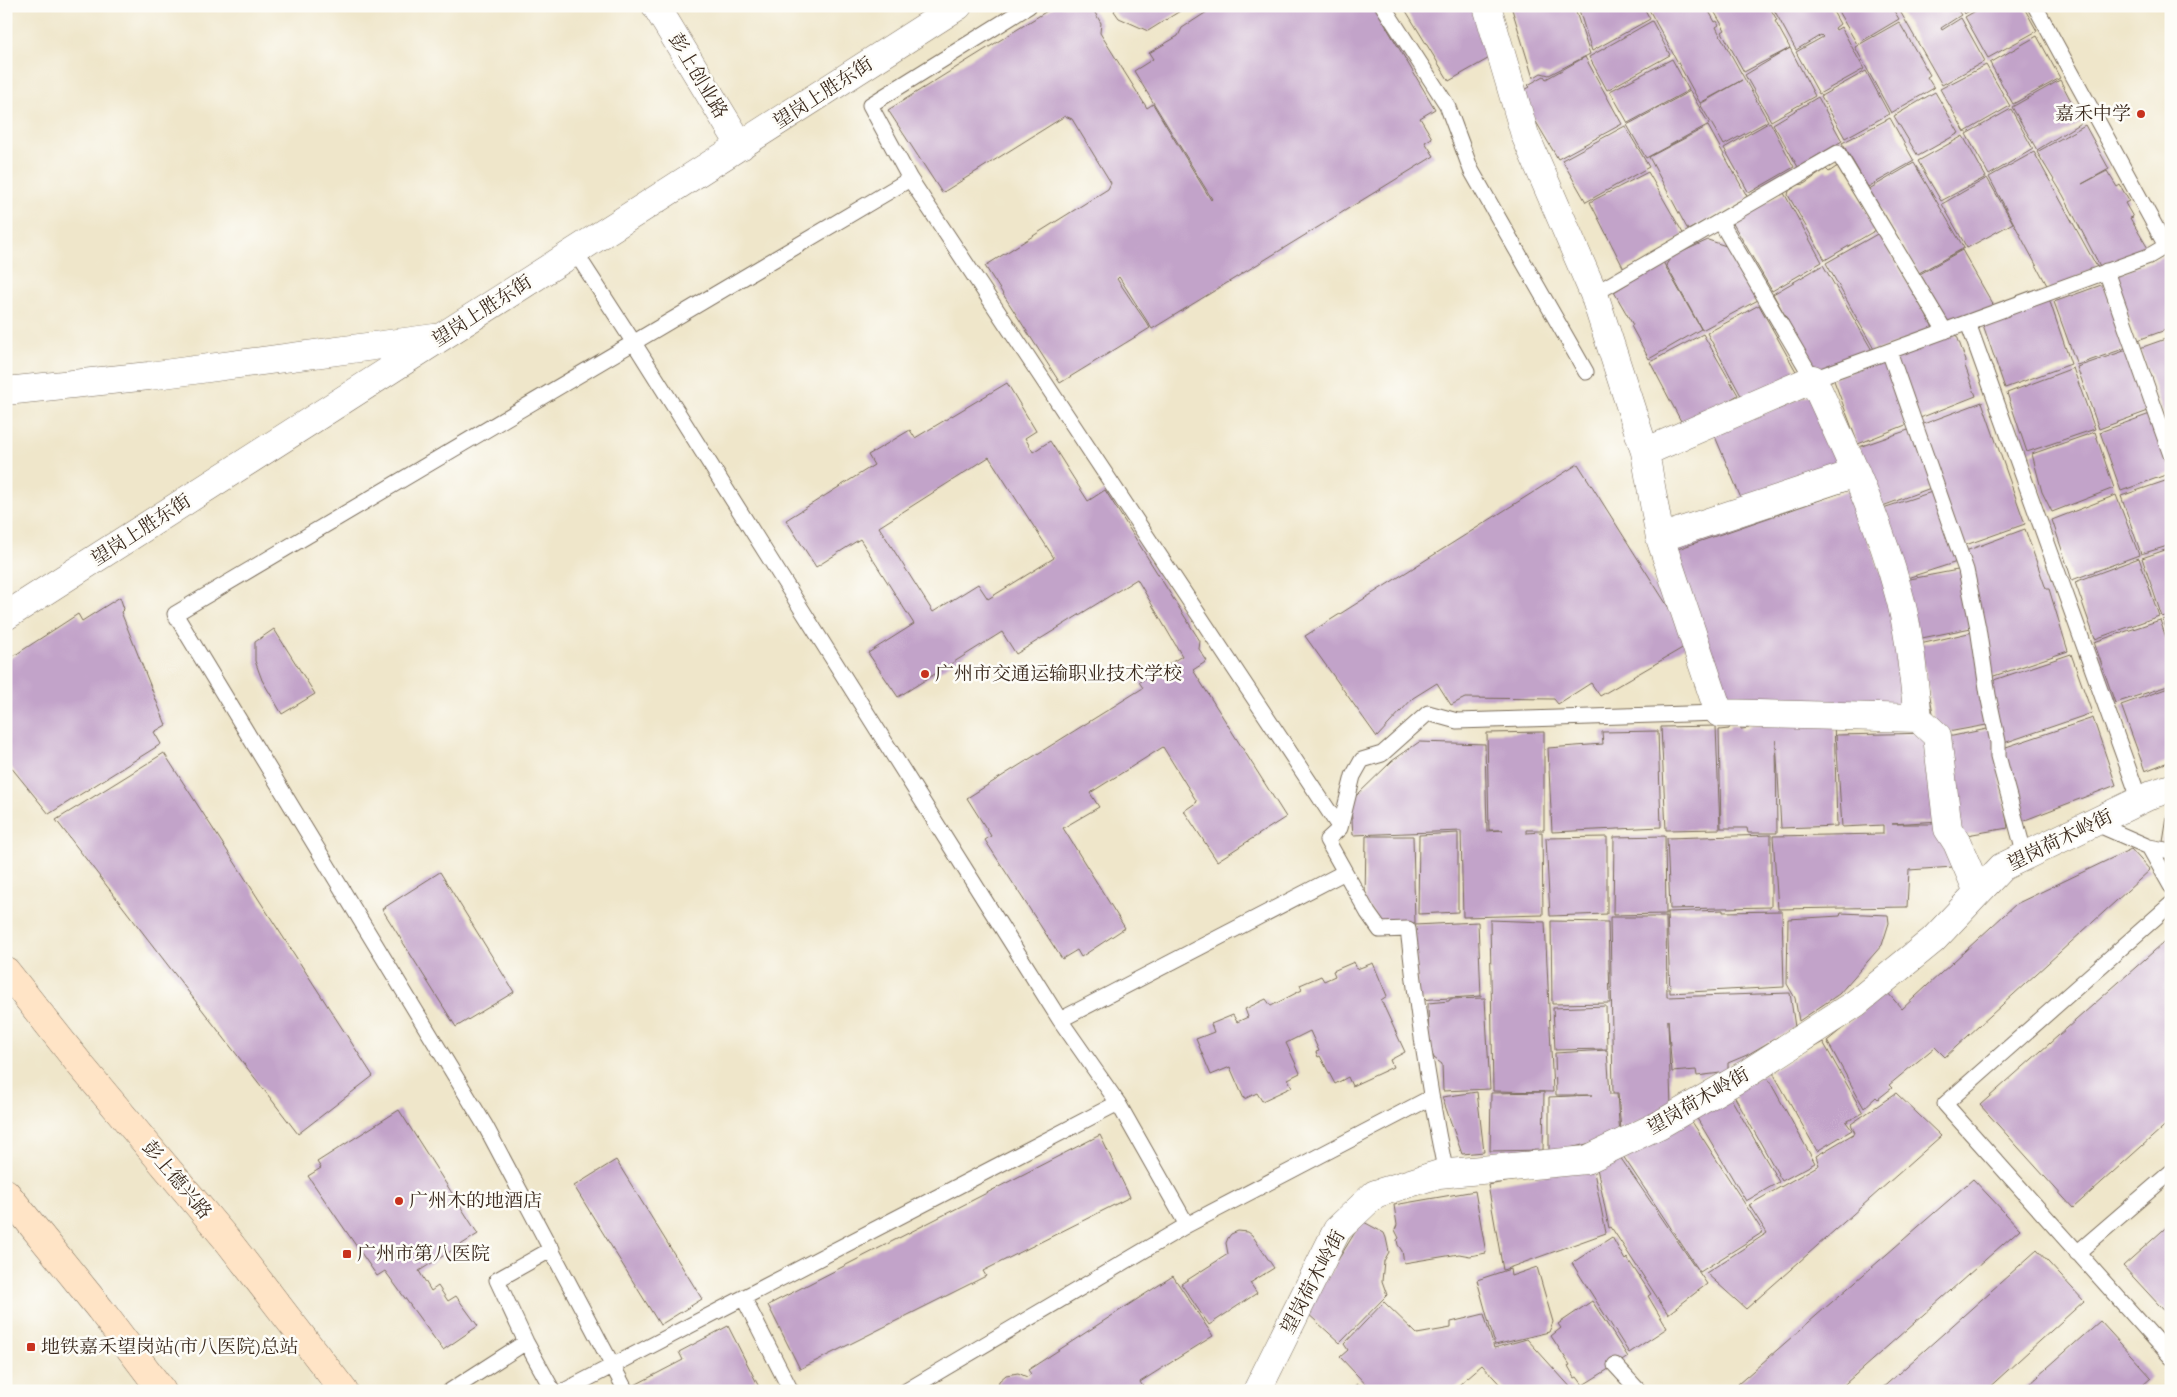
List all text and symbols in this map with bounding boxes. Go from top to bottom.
street label: 彭上创业路 [664,30,732,122]
street label: 望岗上胜东街 [769,53,877,133]
place label: 嘉禾中学 [2055,103,2131,125]
marker: 嘉禾中学 [2135,108,2147,120]
street label: 望岗上胜东街 [428,271,536,351]
street label: 望岗上胜东街 [87,490,195,570]
place label: 广州市交通运输职业技术学校 [935,663,1182,685]
marker: 广州市交通运输职业技术学校 [919,668,931,680]
street label: 望岗荷木岭街 [2004,805,2116,875]
street label: 望岗荷木岭街 [1643,1063,1753,1139]
street label: 彭上德兴路 [138,1137,216,1223]
place label: 广州木的地酒店 [409,1190,542,1212]
marker: 广州木的地酒店 [393,1195,405,1207]
street label: 望岗荷木岭街 [1277,1227,1349,1337]
place label: 广州市第八医院 [357,1243,490,1265]
marker: 广州市第八医院 [341,1248,353,1260]
place label: 地铁嘉禾望岗站(市八医院)总站 [41,1336,299,1358]
marker: 地铁嘉禾望岗站(市八医院)总站 [25,1341,37,1353]

